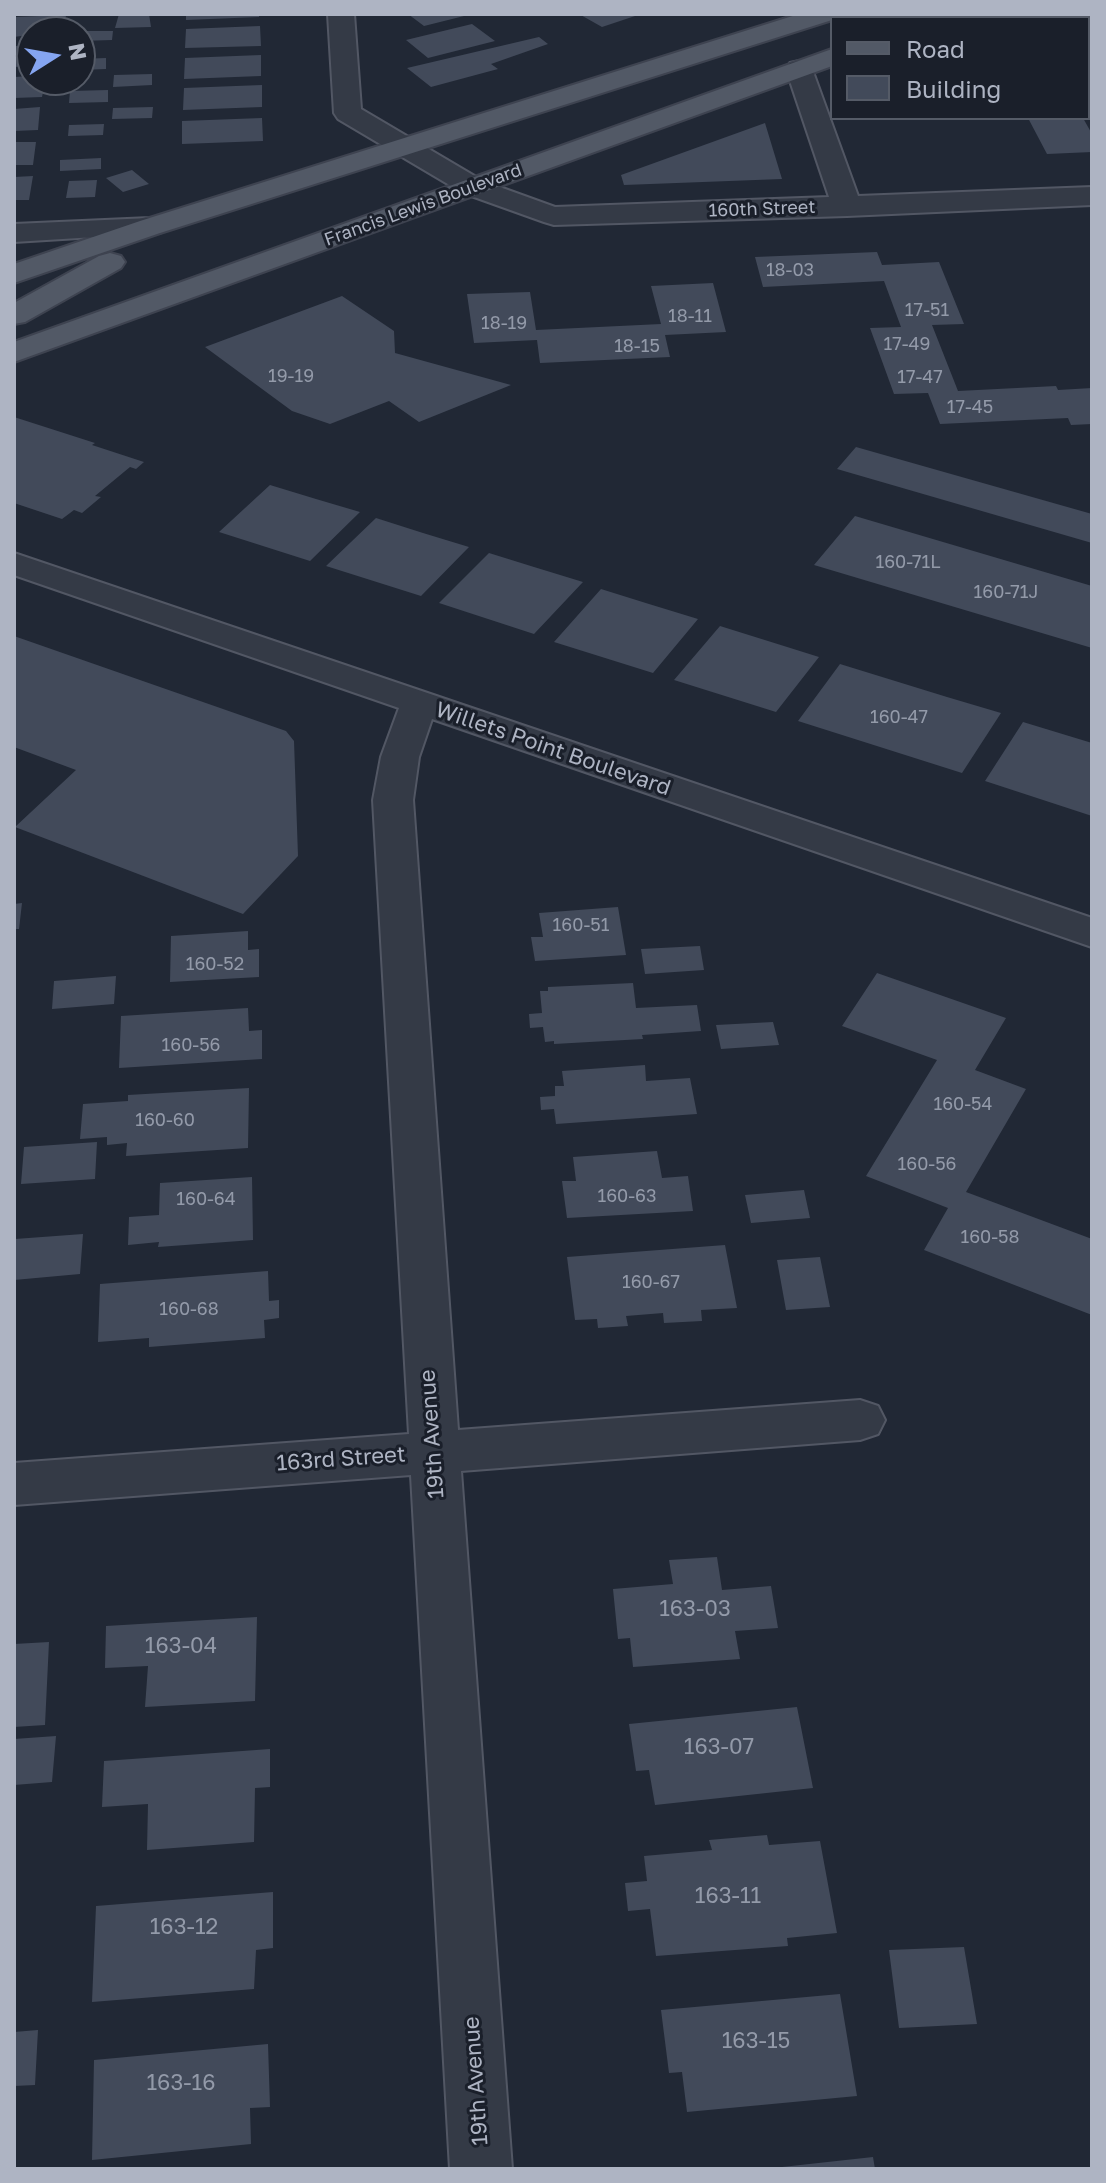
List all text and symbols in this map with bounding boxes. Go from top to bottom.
north arrow [16,16,96,96]
legend [830,16,1090,120]
text: Road [906,34,965,63]
text: N [63,41,93,62]
text: Building [906,74,1001,103]
street label: Francis Lewis Boulevard [321,159,525,251]
street label: 160th Street [708,196,816,222]
house number: 18-03 [766,259,814,281]
house number: 17-51 [905,299,949,321]
house number: 18-11 [668,305,712,327]
house number: 18-19 [481,312,527,334]
house number: 17-49 [884,333,930,355]
house number: 18-15 [614,335,660,357]
house number: 19-19 [268,365,314,387]
house number: 17-47 [897,366,943,388]
house number: 17-45 [947,396,993,418]
house number: 160-71L [875,551,941,573]
house number: 160-71J [974,581,1038,603]
street label: Willets Point Boulevard [432,696,674,802]
house number: 160-47 [870,706,928,728]
house number: 160-51 [553,914,609,936]
house number: 160-52 [186,953,244,975]
house number: 160-56 [162,1034,220,1056]
house number: 160-54 [933,1093,993,1115]
house number: 160-60 [135,1109,195,1131]
house number: 160-56 [898,1153,956,1175]
house number: 160-63 [597,1185,657,1207]
house number: 160-64 [176,1188,236,1210]
house number: 160-58 [960,1226,1020,1248]
house number: 160-67 [622,1271,680,1293]
house number: 160-68 [159,1298,219,1320]
street label: 19th Avenue [414,1369,450,1499]
street label: 163rd Street [276,1441,406,1477]
house number: 163-03 [659,1596,731,1622]
house number: 163-04 [145,1633,217,1659]
house number: 163-07 [684,1734,754,1760]
house number: 163-11 [695,1883,761,1909]
house number: 163-12 [150,1914,218,1940]
street label: 19th Avenue [458,2016,494,2146]
house number: 163-15 [722,2028,790,2054]
house number: 163-16 [146,2070,216,2096]

